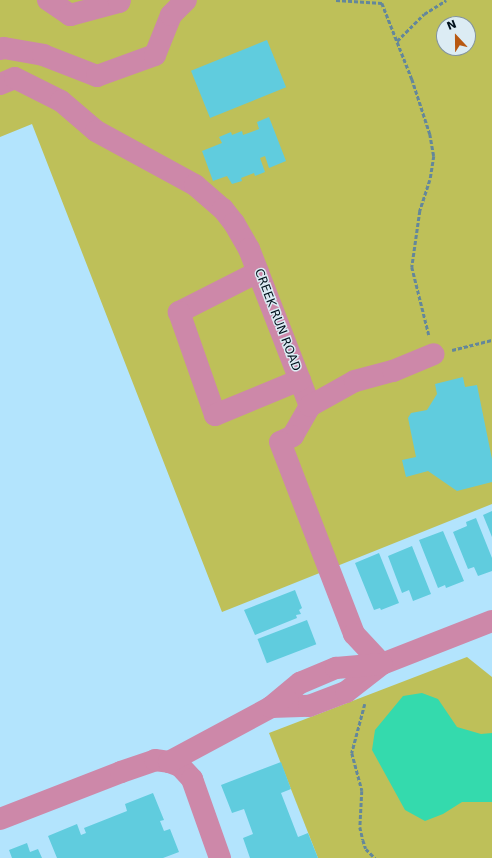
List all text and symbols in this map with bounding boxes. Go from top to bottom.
north arrow [436,16,476,56]
text: N [445,18,458,33]
street label: CREEK RUN ROAD [251,267,303,373]

